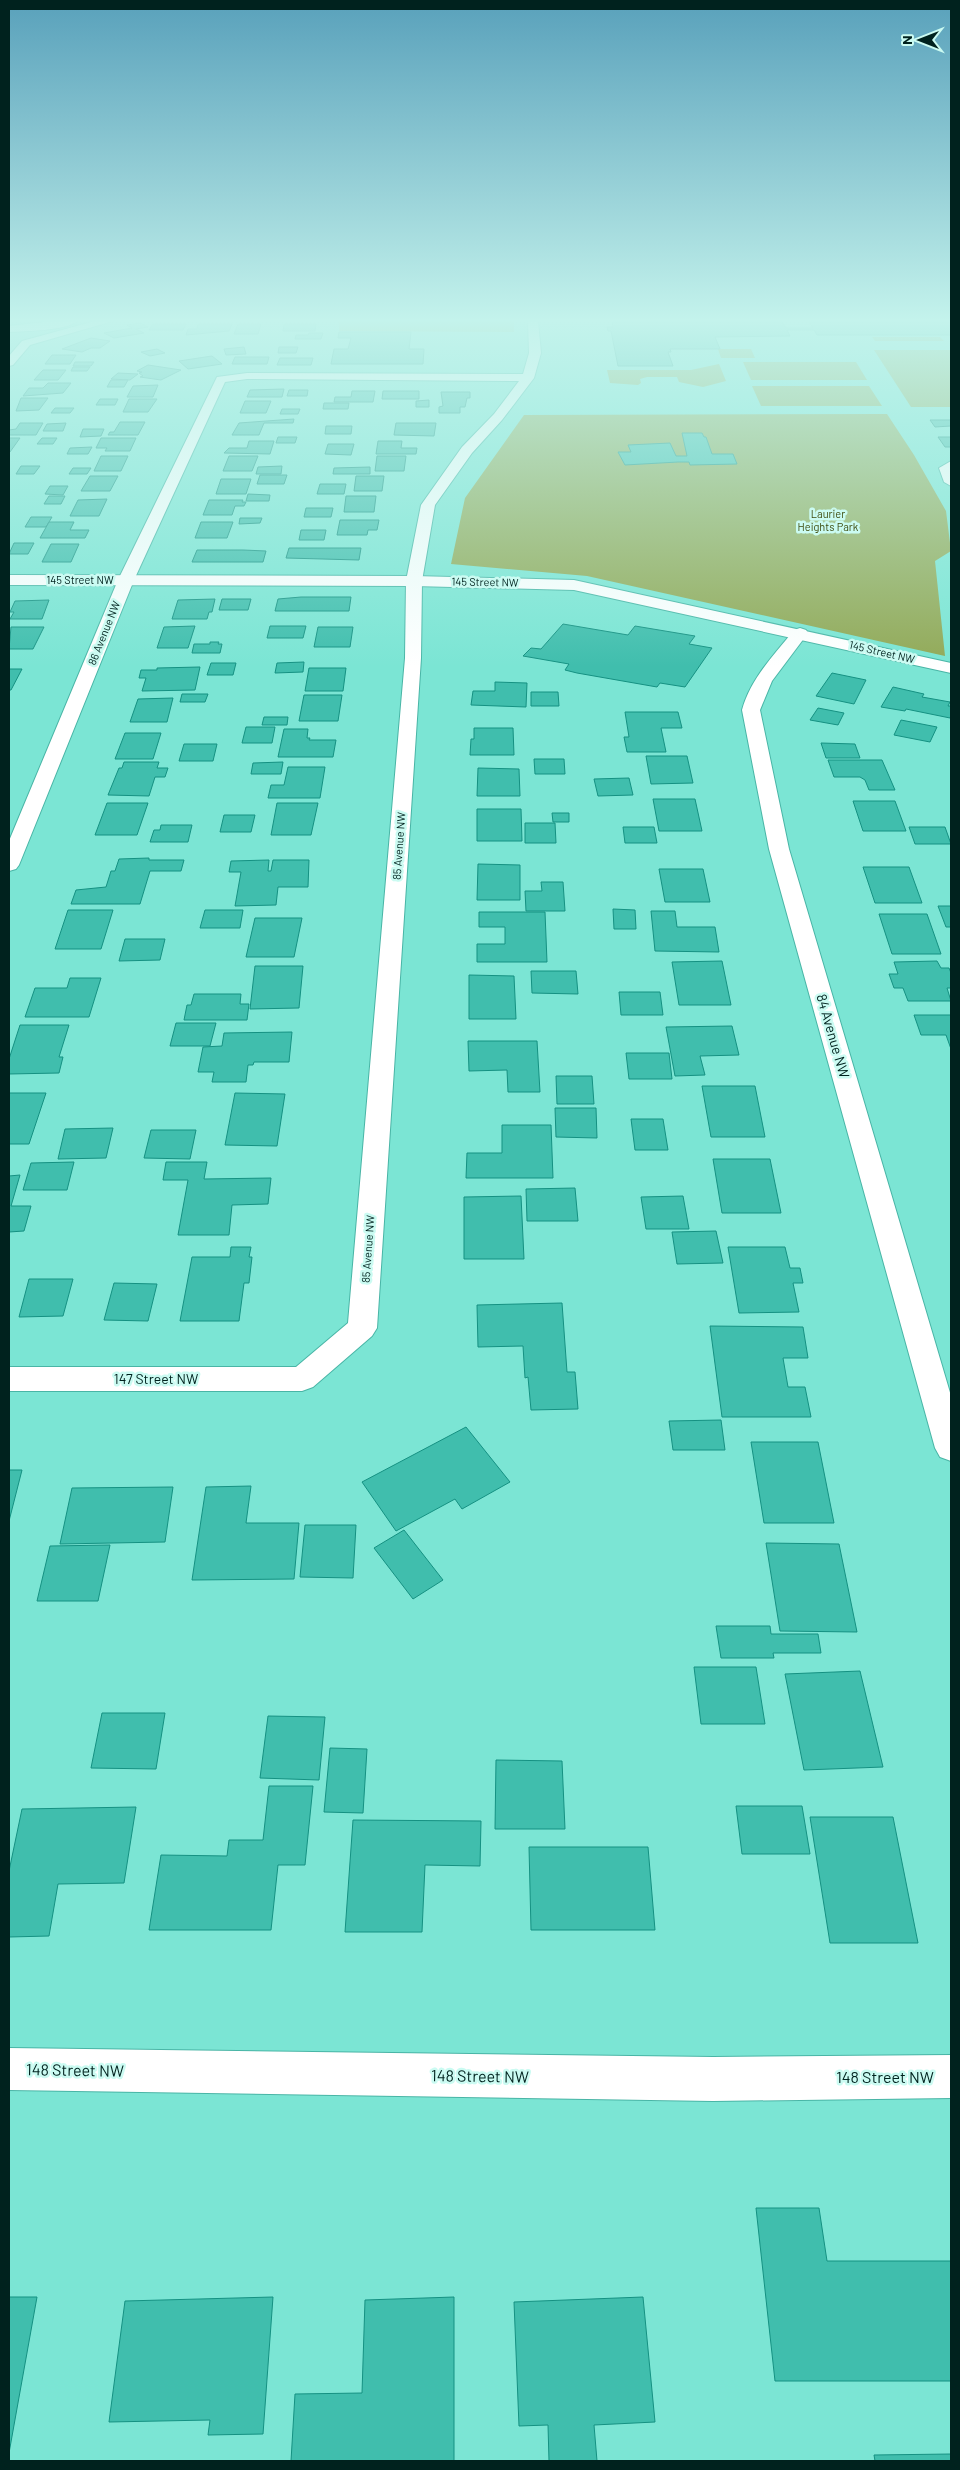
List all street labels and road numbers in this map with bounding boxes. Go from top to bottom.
street label: 145 Street NW [46,573,114,586]
street label: 145 Street NW [451,574,519,589]
street label: 86 Avenue NW [85,599,122,667]
street label: 145 Street NW [848,638,917,665]
street label: 85 Avenue NW [390,811,407,880]
street label: 84 Avenue NW [813,992,854,1080]
street label: 85 Avenue NW [359,1214,376,1283]
street label: 147 Street NW [114,1370,198,1387]
street label: 148 Street NW [26,2059,124,2080]
street label: 148 Street NW [431,2065,529,2086]
street label: 148 Street NW [836,2067,934,2086]

